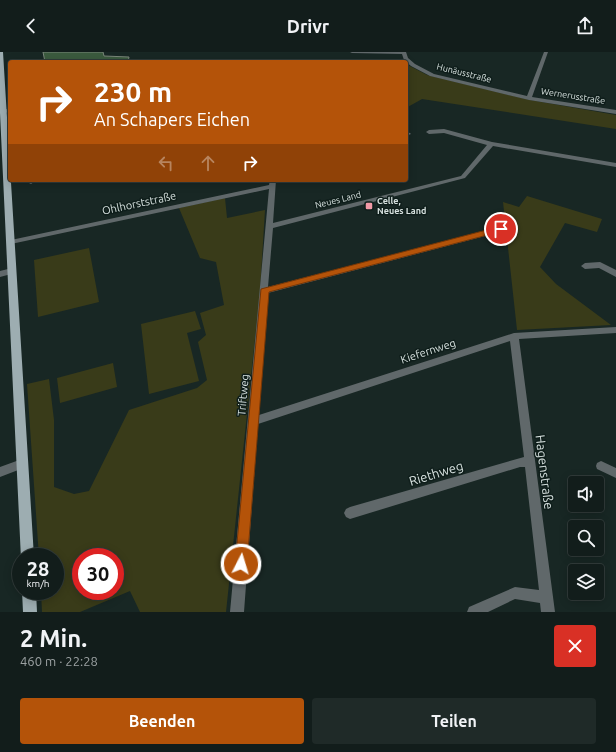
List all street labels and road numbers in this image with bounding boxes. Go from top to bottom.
street label: Hunäusstraße [436,61,492,85]
street label: Wernerusstraße [540,86,606,106]
street label: Ohlhorststraße [101,189,177,217]
street label: Neues Land [314,189,362,211]
street label: Kiefernweg [399,336,457,366]
street label: Triftweg [235,374,251,416]
street label: Hagenstraße [533,434,557,510]
street label: Riethweg [407,458,465,488]

